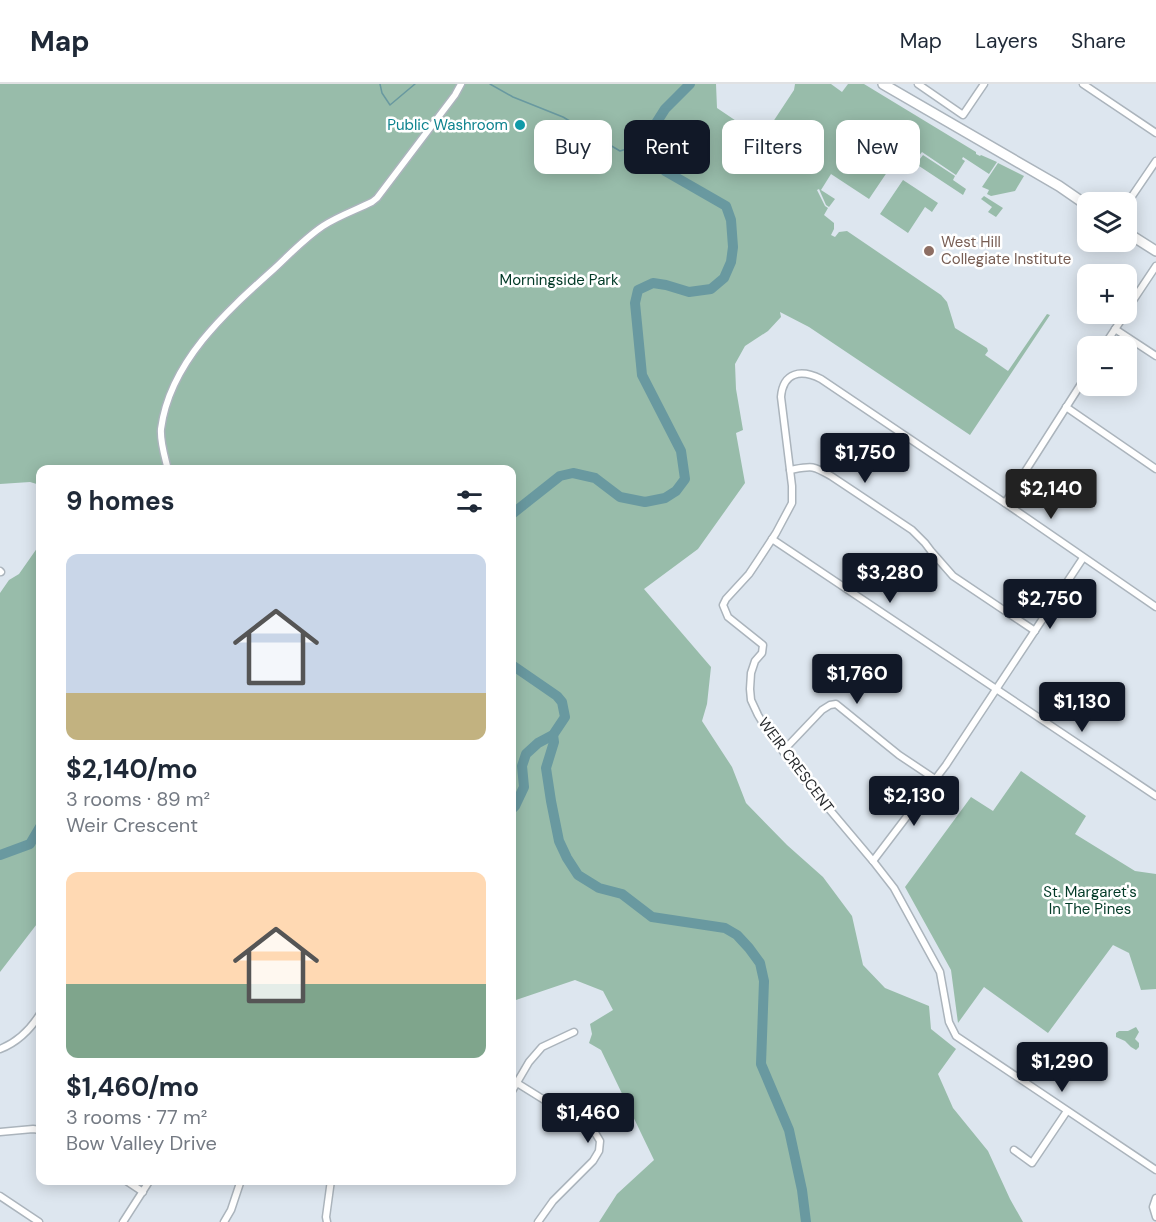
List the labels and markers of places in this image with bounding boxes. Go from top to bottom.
place label: Public Washroom [387,115,508,135]
marker: Public Washroom [513,118,527,132]
place label: West Hill Collegiate Institute [941,232,1071,269]
marker: West Hill Collegiate Institute [922,244,936,258]
pin: $1,750 [816,433,914,484]
pin: $2,140 [1002,469,1100,520]
pin: $3,280 [841,553,939,604]
pin: $2,750 [1001,579,1099,630]
pin: $1,760 [808,654,906,705]
pin: $1,130 [1033,682,1131,733]
pin: $2,130 [865,776,963,827]
pin: $1,290 [1013,1042,1111,1093]
pin: $1,460 [539,1093,637,1144]

